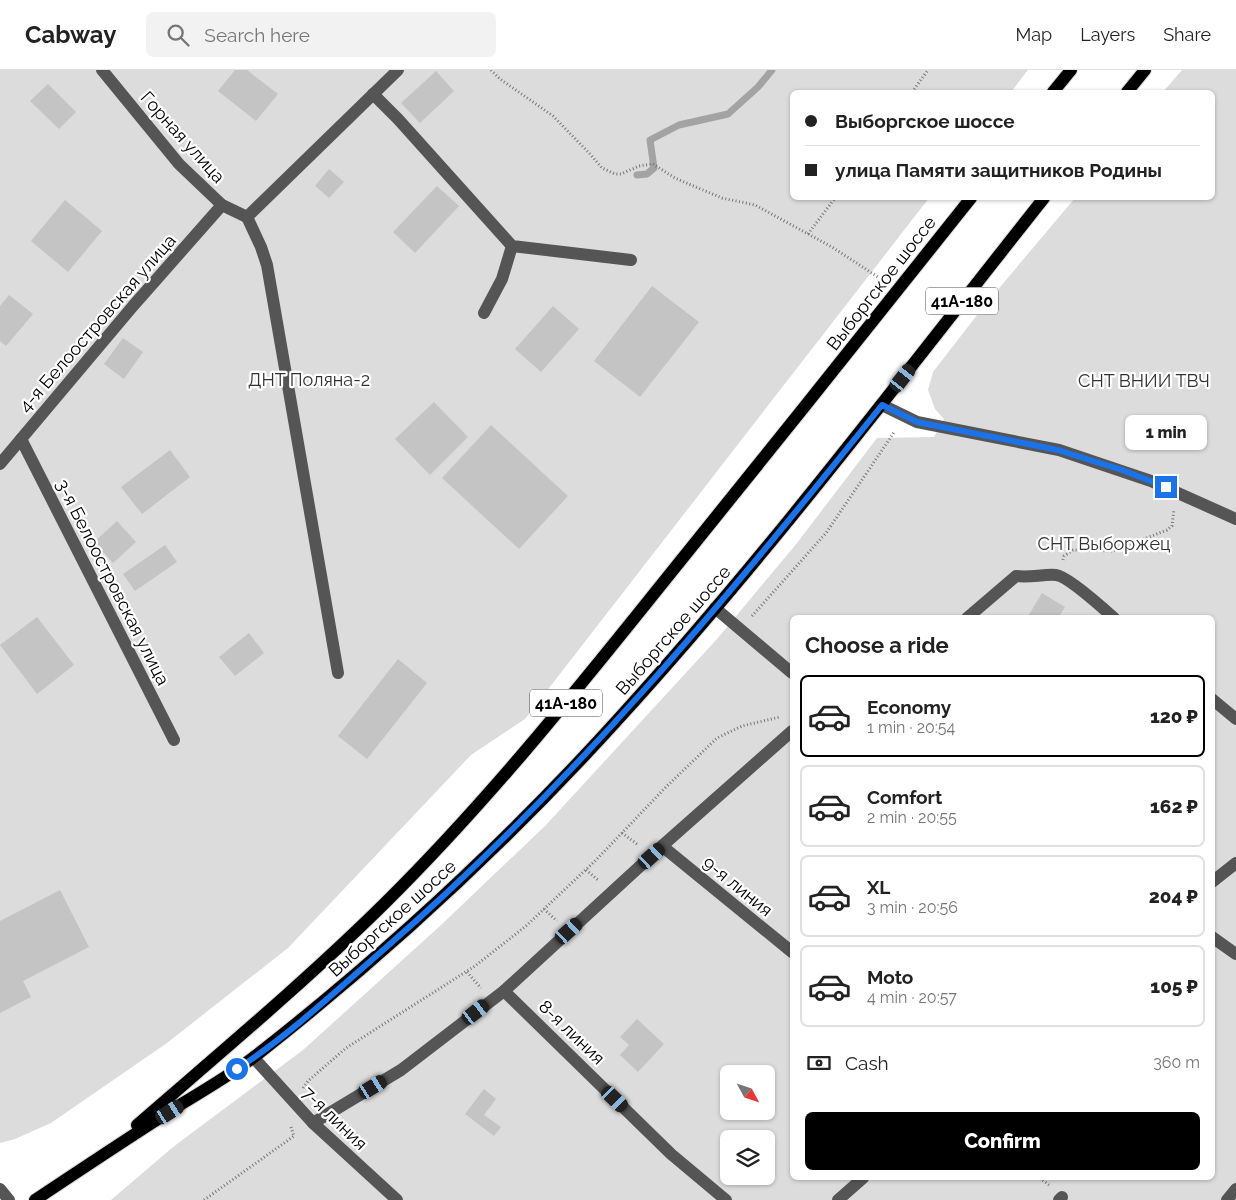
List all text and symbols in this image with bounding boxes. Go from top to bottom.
search box [146,12,496,57]
text: Cabway [25,20,116,49]
icon: search [164,21,192,49]
text: Search here [204,24,310,46]
text: Map [1016,24,1052,45]
text: Layers [1080,24,1135,45]
text: Share [1163,24,1211,45]
street label: Горная улица [136,87,230,187]
text: Выборгское шоссе [835,110,1015,132]
text: улица Памяти защитников Родины [835,159,1162,181]
street label: Выборгское шоссе [822,212,940,354]
street label: 4-я Белоостровская улица [14,230,180,416]
road number: 41А-180 [926,288,998,315]
car [887,362,918,394]
park label: ДНТ Поляна-2 [248,369,370,390]
park label: СНТ ВНИИ ТВЧ [1078,370,1210,391]
callout: 1 min [1125,414,1207,450]
text: 1 min [1145,423,1187,442]
street label: 3-я Белоостровская улица [52,475,174,689]
route end [1155,476,1177,498]
park label: СНТ Выборжец [1038,533,1170,554]
street label: Выборгское шоссе [611,561,735,699]
text: Choose a ride [805,632,949,658]
road number: 41А-180 [530,690,602,716]
icon: car [807,694,852,739]
text: Economy [867,696,951,718]
text: 120 ₽ [1150,705,1198,727]
text: 1 min · 20:54 [867,718,955,737]
icon: car [807,784,852,829]
text: Comfort [867,786,942,808]
text: 162 ₽ [1150,795,1198,817]
text: 2 min · 20:55 [867,808,957,827]
car [635,840,668,872]
street label: 9-я линия [699,852,777,920]
street label: Выборгское шоссе [324,855,460,981]
icon: car [807,874,852,919]
text: XL [867,876,890,898]
text: 204 ₽ [1149,885,1198,907]
text: 3 min · 20:56 [867,898,958,917]
car [552,915,585,947]
icon: car [807,964,852,1009]
text: Moto [867,966,913,988]
text: 105 ₽ [1150,975,1198,997]
text: 4 min · 20:57 [867,988,957,1007]
street label: 8-я линия [535,995,609,1069]
car [459,997,492,1027]
icon: cash [805,1049,833,1077]
text: Cash [845,1052,889,1074]
text: 360 m [1153,1053,1200,1072]
route start [226,1058,248,1080]
north arrow [720,1065,775,1120]
map controls [720,1065,775,1185]
car [356,1073,389,1101]
street label: 7-я линия [298,1082,372,1154]
car [598,1083,631,1115]
car [153,1098,186,1126]
button: Confirm [805,1112,1200,1170]
button: layers [720,1130,775,1185]

